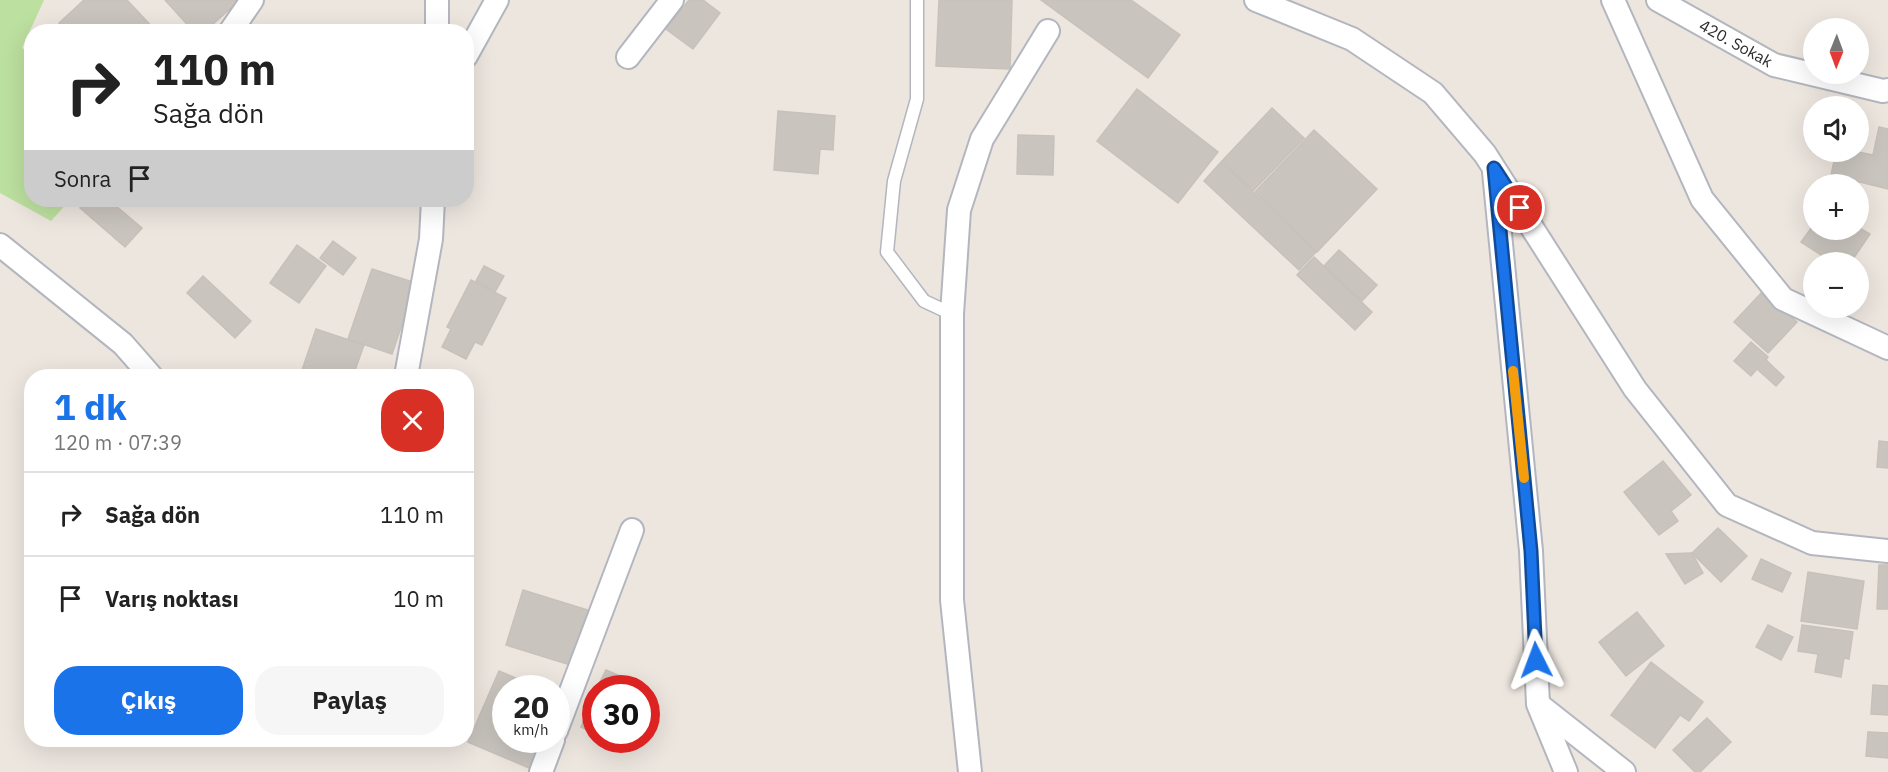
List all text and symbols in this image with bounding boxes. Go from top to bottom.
street label: 420. Sokak [1696,15,1777,72]
north arrow [1803,18,1869,84]
map controls [1803,18,1869,318]
text: 110 m [153,42,276,97]
icon: right [54,48,132,126]
text: Sağa dön [153,95,264,130]
button: sound [1803,96,1869,162]
icon: arrive [123,162,156,195]
text: Sonra [54,164,111,193]
button: + [1803,174,1869,240]
pin [1494,182,1545,233]
icon: arrive [1503,191,1536,224]
button: − [1803,252,1869,318]
text: 1 dk [54,383,127,430]
button: close [381,389,444,452]
text: 120 m · 07:39 [54,429,182,456]
icon: right [54,498,87,531]
text: Sağa dön [105,500,200,529]
text: 110 m [380,500,444,529]
icon: arrive [54,582,87,615]
text: Varış noktası [105,584,239,613]
text: 10 m [393,584,444,613]
position arrow [1504,628,1568,692]
button: Çıkış [54,666,243,735]
button: Paylaş [255,666,444,735]
speed limit sign: 30 [582,675,660,753]
text: 20 [513,687,549,726]
text: km/h [513,720,549,739]

